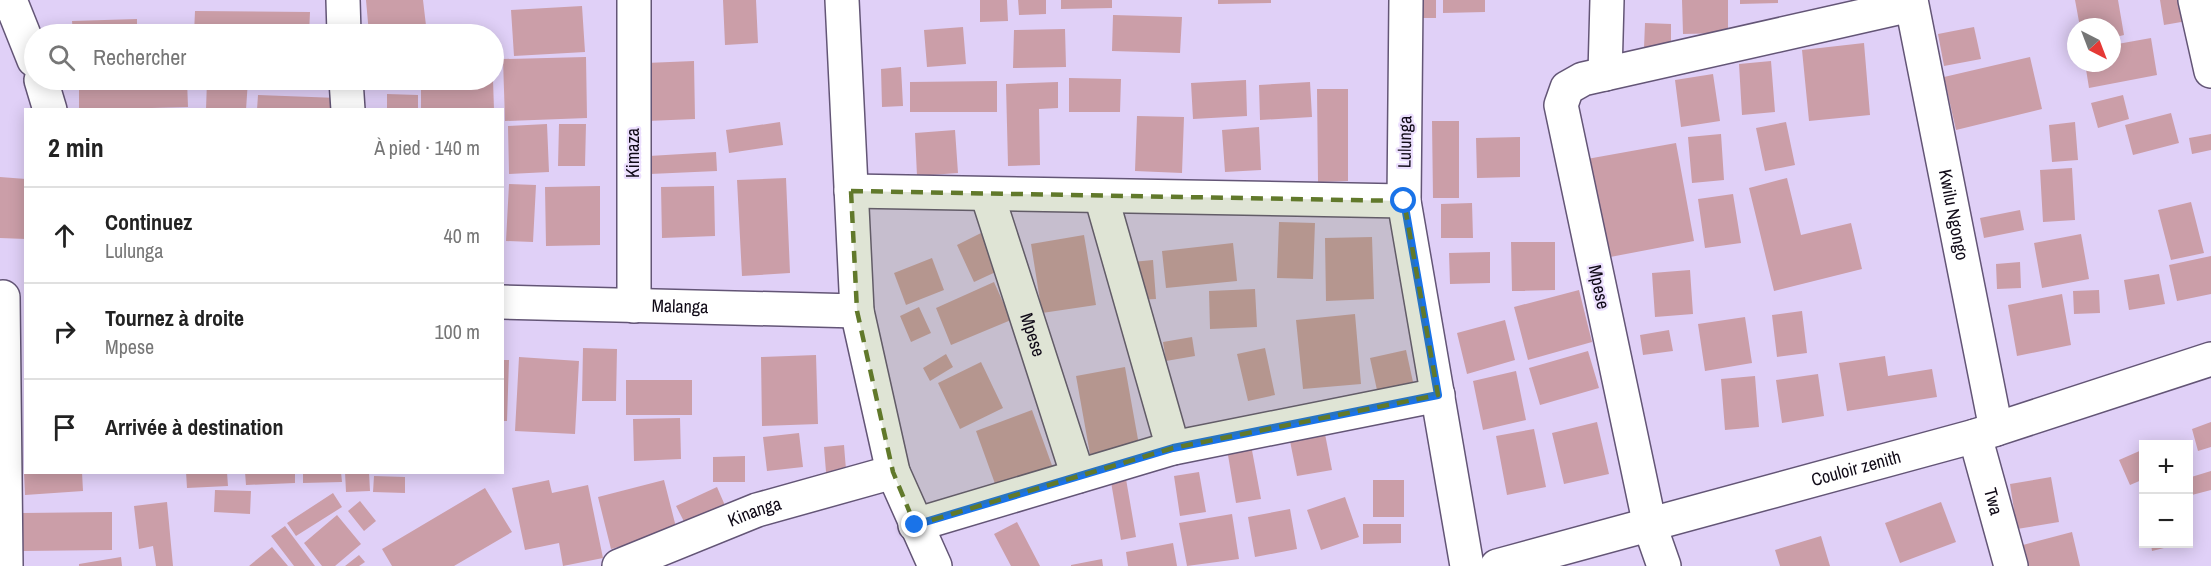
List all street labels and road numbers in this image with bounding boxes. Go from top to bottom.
street label: Lulunga [1392,116,1417,168]
street label: Kimaza [620,128,645,178]
street label: Kwilu Ngongo [1933,167,1975,262]
street label: Mpese [1583,263,1616,311]
street label: Malanga [651,293,709,319]
street label: Mpese [1014,310,1052,360]
street label: Couloir zenith [1808,444,1903,492]
street label: Twa [1978,485,2009,518]
street label: Kinanga [724,491,784,533]

